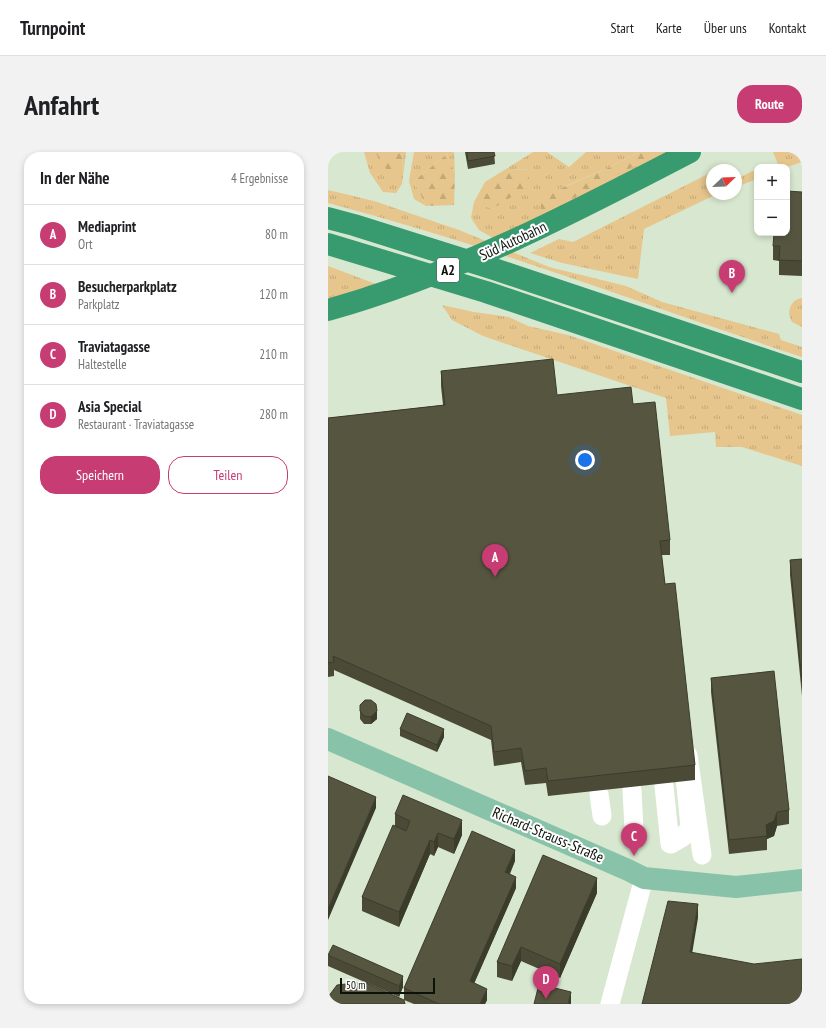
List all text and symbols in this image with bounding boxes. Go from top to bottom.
text: Turnpoint [20,16,85,40]
text: Start [610,19,634,37]
text: Karte [656,19,682,37]
text: Über uns [704,19,747,37]
text: Kontakt [769,19,806,37]
button: Route [737,85,802,123]
text: Anfahrt [24,86,99,123]
north arrow [706,164,742,200]
map controls [754,164,790,236]
button: + [754,164,790,200]
text: In der Nähe [40,167,110,189]
text: 4 Ergebnisse [231,170,288,187]
button: − [754,200,790,236]
text: Mediaprint [78,217,136,236]
street label: Süd Autobahn [476,217,549,264]
text: A [50,226,56,243]
text: 80 m [265,226,288,243]
text: Ort [78,236,93,253]
road number: A2 [437,258,459,282]
pin: B [719,260,745,293]
text: Besucherparkplatz [78,277,177,296]
text: B [50,286,56,303]
text: 120 m [259,286,288,303]
text: Parkplatz [78,296,119,313]
text: Traviatagasse [78,337,150,356]
text: C [50,346,56,363]
text: 210 m [259,346,288,363]
text: Haltestelle [78,356,127,373]
text: Asia Special [78,397,142,416]
text: D [50,406,56,423]
text: 280 m [259,406,288,423]
text: Restaurant · Traviatagasse [78,416,194,433]
your location [575,450,595,470]
button: Speichern [40,456,160,494]
button: Teilen [168,456,288,494]
pin: A [482,544,508,577]
street label: Richard-Strauss-Straße [490,803,607,867]
pin: C [621,823,647,856]
pin: D [533,966,559,999]
scale bar [340,976,435,995]
text: 50 m [346,978,365,992]

